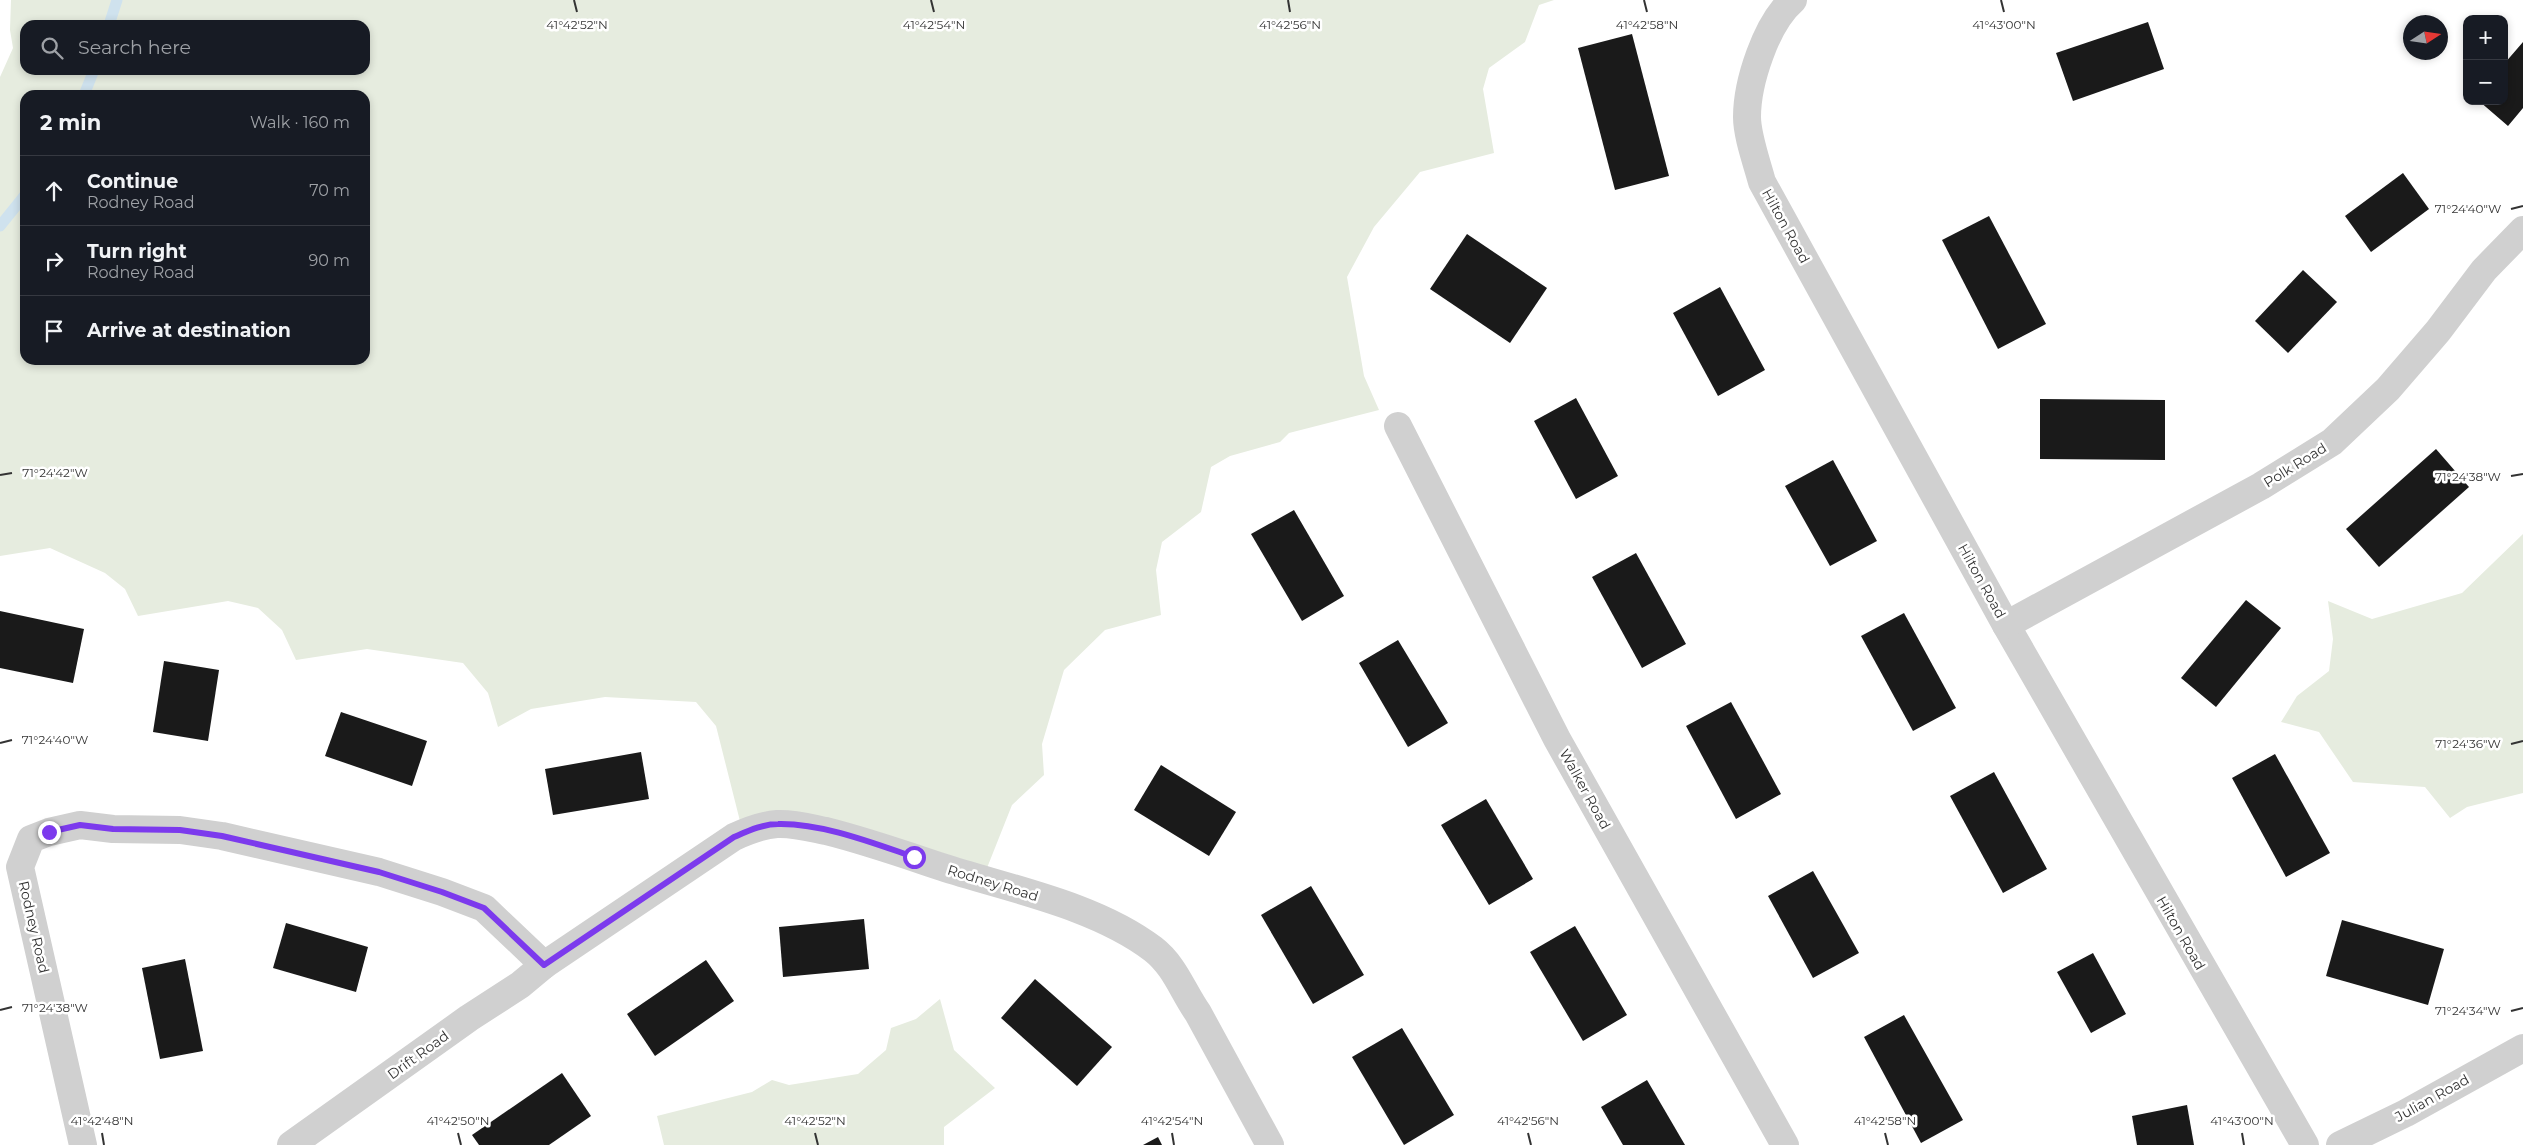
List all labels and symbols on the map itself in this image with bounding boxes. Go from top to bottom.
north arrow [2403,15,2448,60]
text: 41°42'52"N [546,17,608,32]
text: 41°42'54"N [903,17,965,32]
text: 41°42'56"N [1259,17,1321,32]
text: 41°42'58"N [1616,17,1678,32]
text: 41°43'00"N [1972,17,2036,32]
street label: Hilton Road [1758,185,1814,267]
text: 71°24'40"W [2435,201,2501,216]
street label: Polk Road [2260,439,2330,491]
text: 71°24'42"W [22,465,88,480]
text: 71°24'38"W [2435,469,2501,484]
street label: Hilton Road [1954,540,2010,622]
text: 71°24'40"W [22,732,88,747]
text: 71°24'36"W [2435,736,2501,751]
street label: Walker Road [1555,746,1615,832]
route end [38,821,61,844]
route start [903,846,926,869]
street label: Rodney Road [945,861,1041,905]
street label: Rodney Road [15,879,53,975]
street label: Hilton Road [2153,893,2209,973]
text: 71°24'38"W [22,1000,88,1015]
text: 71°24'34"W [2435,1003,2501,1018]
street label: Drift Road [384,1027,452,1083]
street label: Julian Road [2391,1070,2472,1126]
text: 41°42'48"N [70,1113,134,1128]
text: 41°42'50"N [427,1113,489,1128]
text: 41°42'52"N [784,1113,846,1128]
text: 41°42'54"N [1141,1113,1203,1128]
text: 41°42'56"N [1497,1113,1559,1128]
text: 41°42'58"N [1854,1113,1916,1128]
text: 41°43'00"N [2210,1113,2274,1128]

